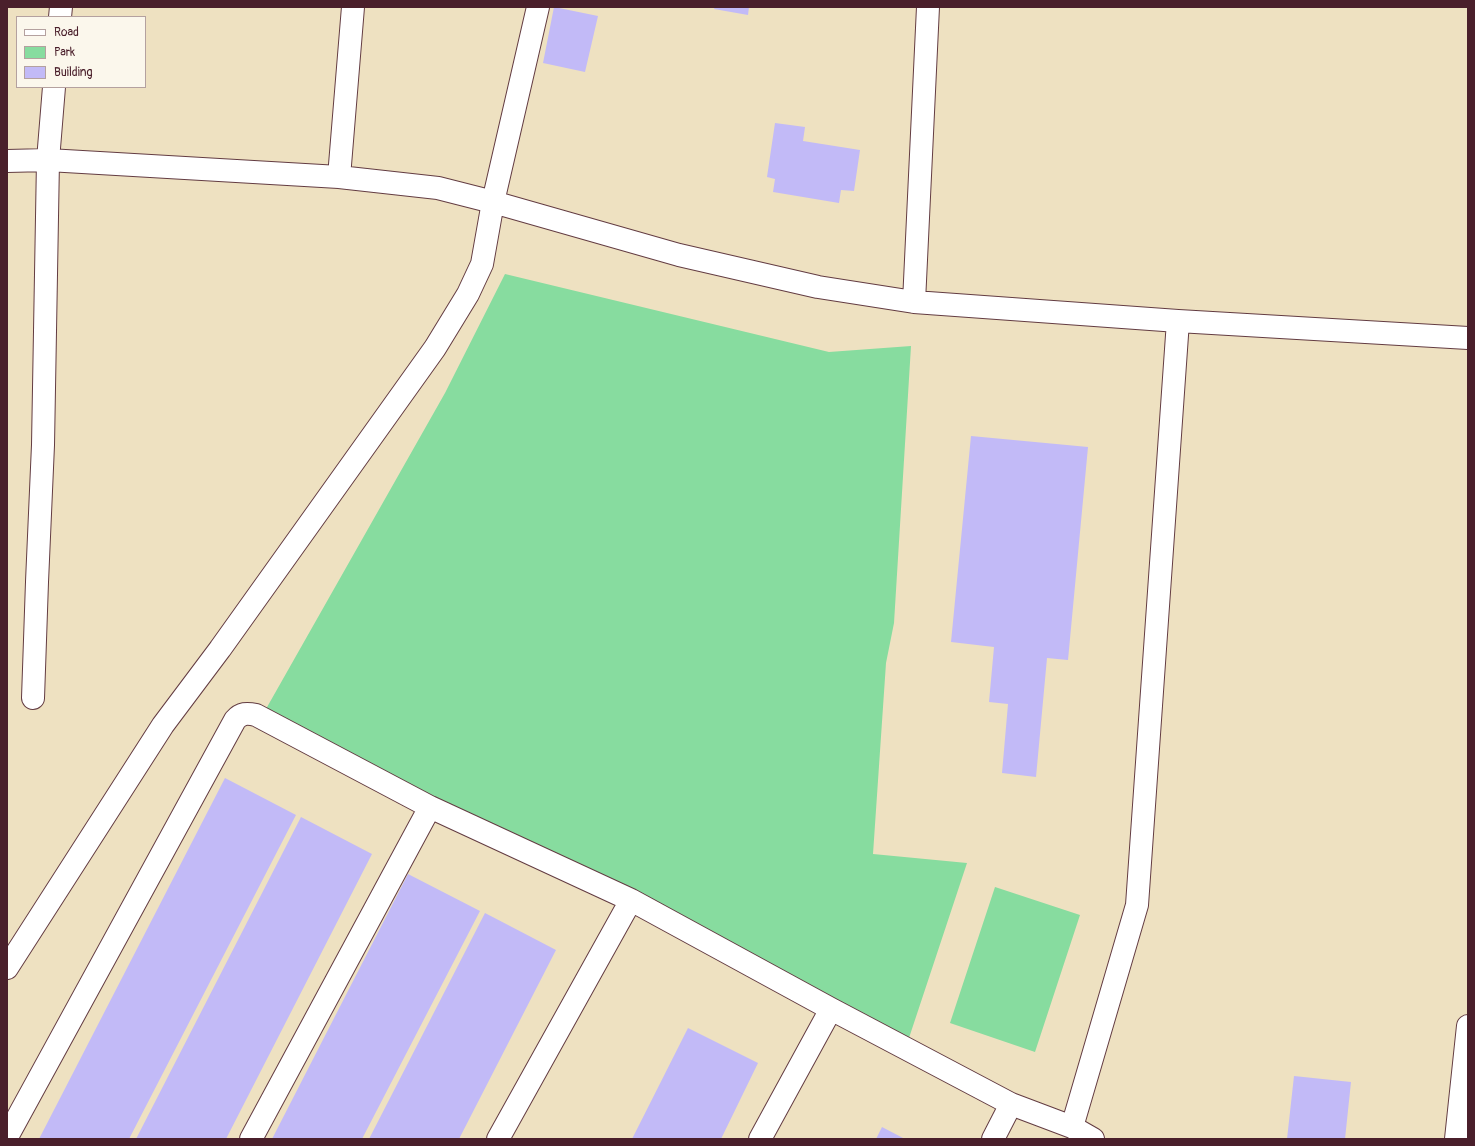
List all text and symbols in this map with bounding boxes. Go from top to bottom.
legend [16,16,146,88]
text: Road [54,25,79,40]
text: Park [54,45,75,60]
text: Building [54,65,93,80]

